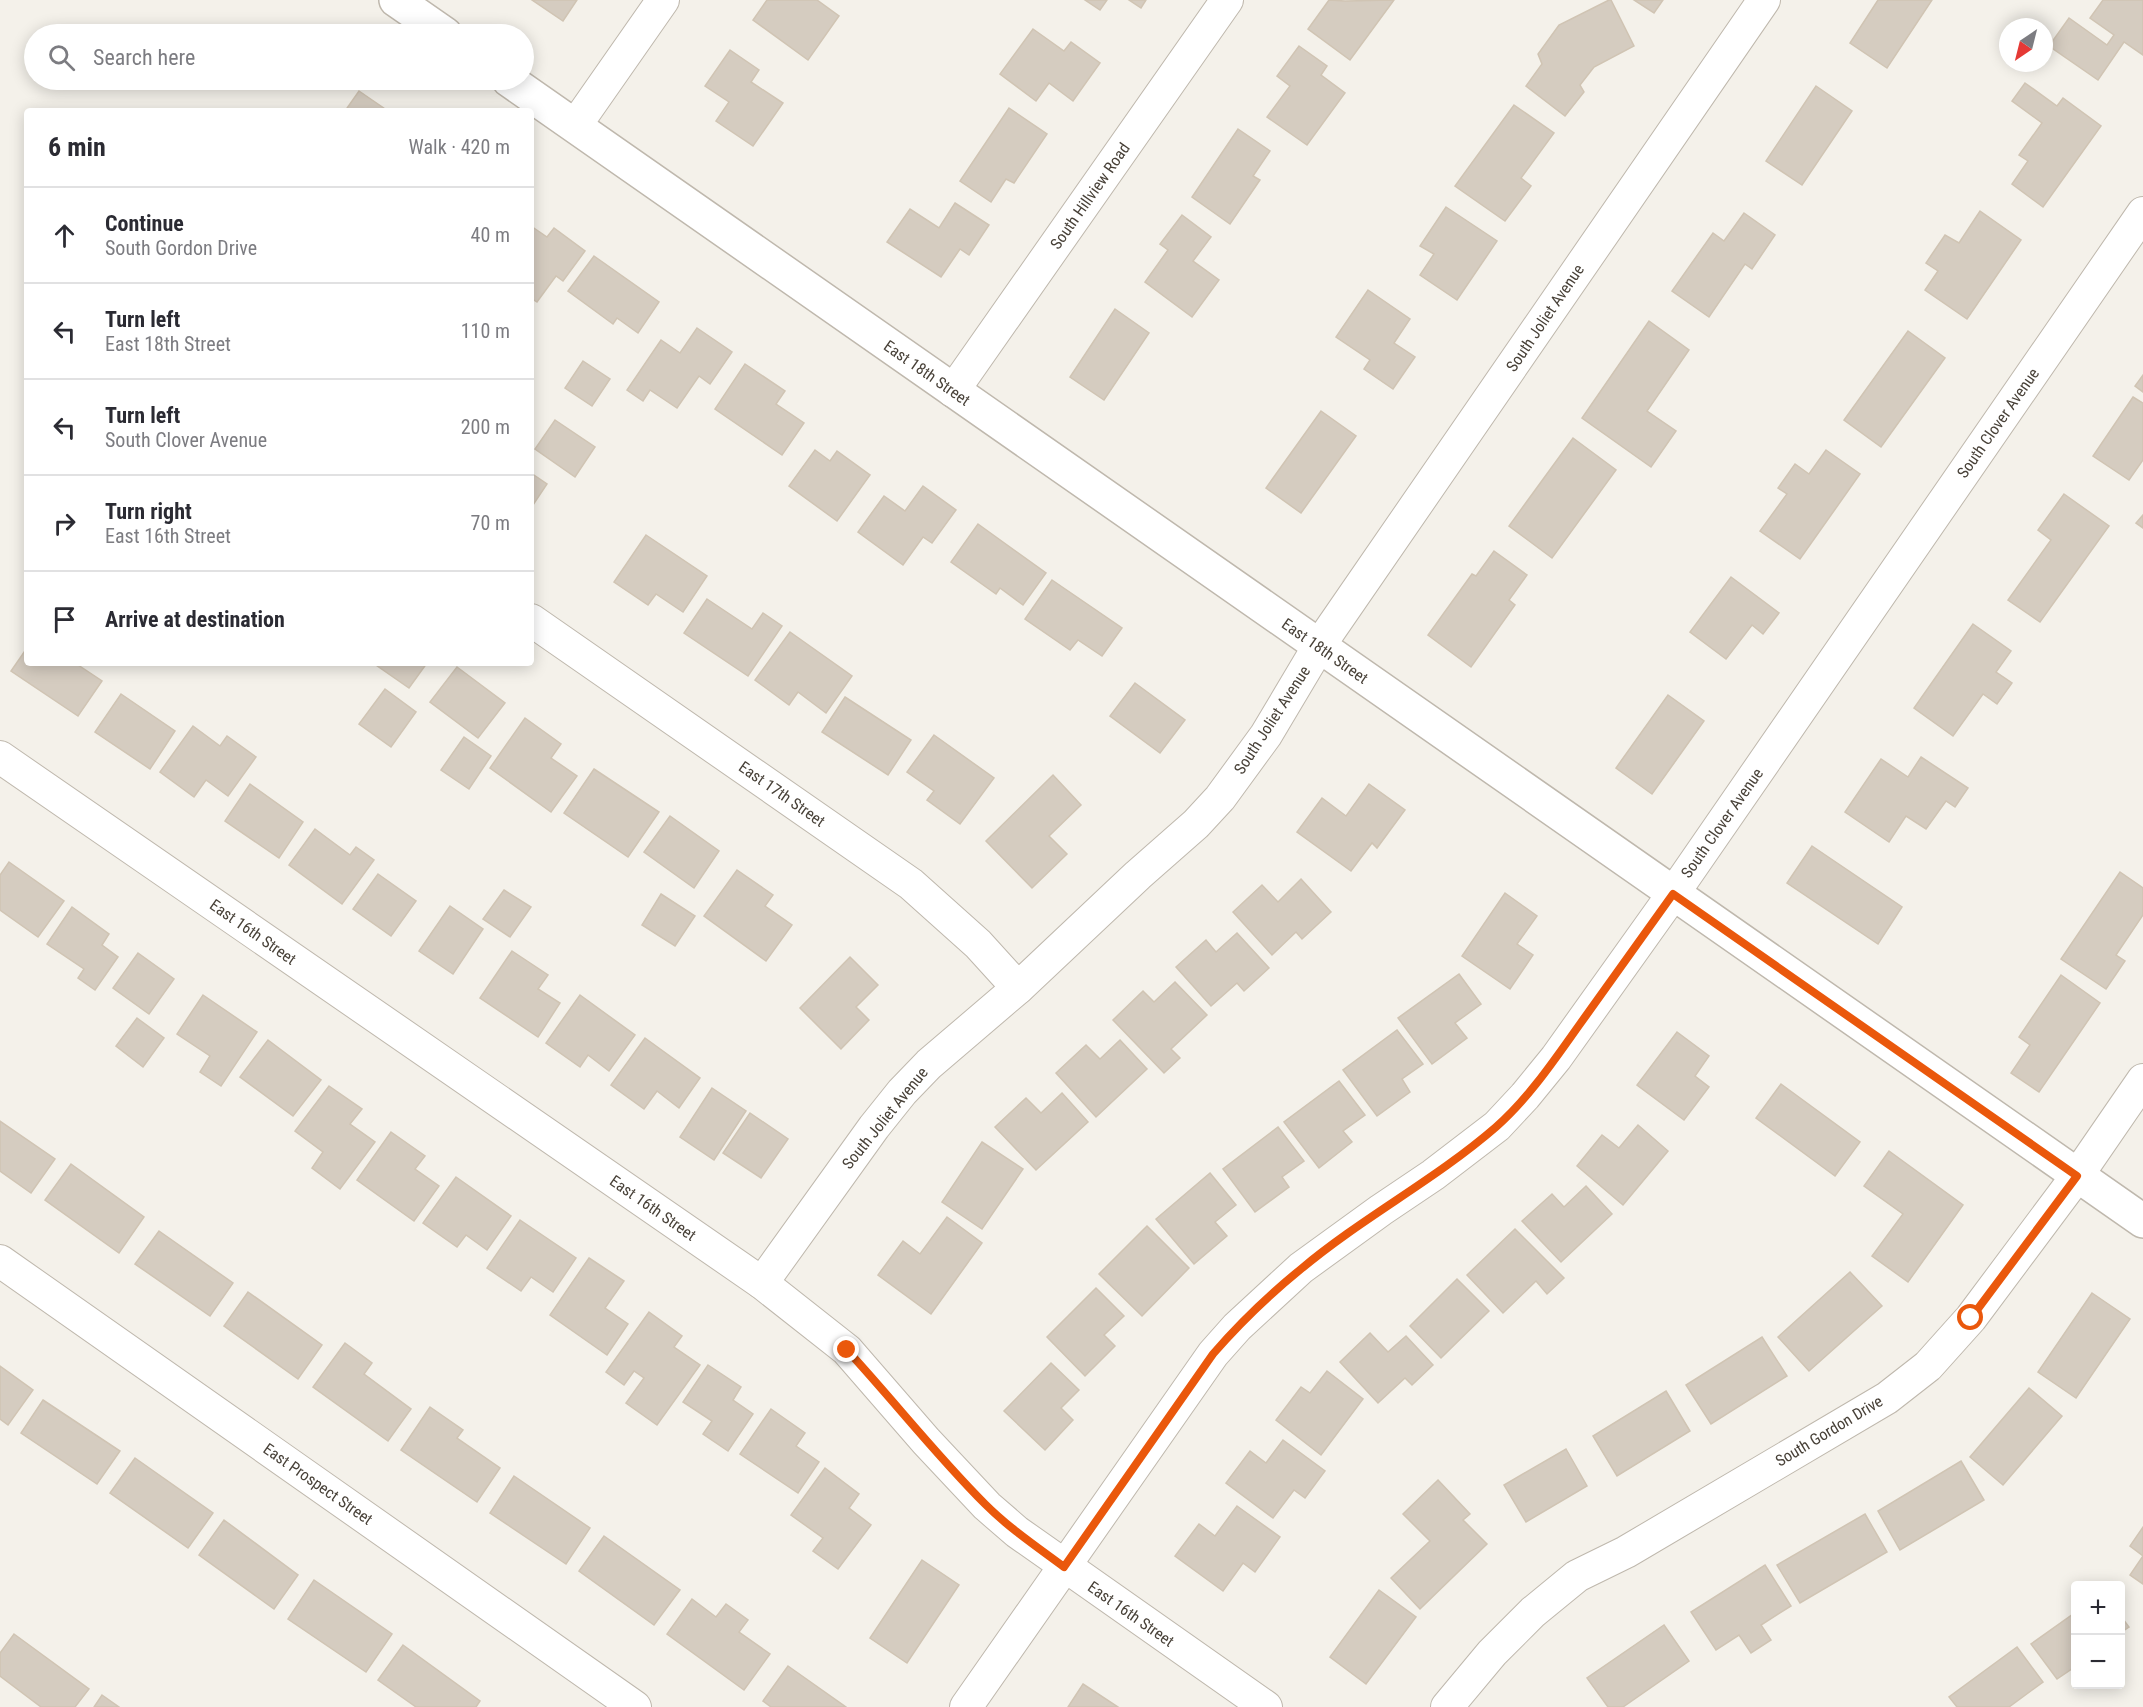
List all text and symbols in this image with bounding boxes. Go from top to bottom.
north arrow [1999,18,2053,72]
search box [24,24,534,90]
icon: search [45,41,78,74]
text: Search here [93,45,195,70]
text: 6 min [48,132,106,162]
text: Walk · 420 m [409,135,510,159]
street label: South Hillview Road [1046,139,1134,253]
text: Continue [105,211,184,236]
icon: ahead [48,219,81,252]
text: 40 m [471,223,510,247]
text: South Gordon Drive [105,236,257,260]
street label: South Joliet Avenue [1502,261,1588,375]
text: Turn left [105,307,180,332]
icon: left [48,315,81,348]
text: 110 m [461,319,510,343]
text: East 18th Street [105,332,231,356]
street label: East 18th Street [880,336,974,410]
street label: South Clover Avenue [1953,364,2043,482]
text: Turn left [105,403,180,428]
icon: left [48,411,81,444]
text: 200 m [461,415,510,439]
text: South Clover Avenue [105,428,267,452]
text: Turn right [105,499,192,524]
icon: right [48,507,81,540]
text: 70 m [471,511,510,535]
text: East 16th Street [105,524,231,548]
icon: arrive [48,603,81,636]
text: Arrive at destination [105,607,285,632]
street label: East 18th Street [1278,614,1372,688]
street label: South Joliet Avenue [1230,662,1314,778]
street label: East 17th Street [735,757,829,831]
street label: South Clover Avenue [1677,764,1767,882]
street label: East 16th Street [206,895,300,969]
street label: South Joliet Avenue [838,1063,932,1173]
street label: East 16th Street [606,1171,700,1245]
route start [1957,1304,1983,1330]
route end [833,1336,859,1362]
street label: South Gordon Drive [1772,1392,1886,1470]
street label: East Prospect Street [260,1439,376,1529]
street label: East 16th Street [1084,1577,1178,1651]
map controls [2071,1581,2125,1689]
button: + [2071,1581,2125,1635]
button: − [2071,1635,2125,1689]

